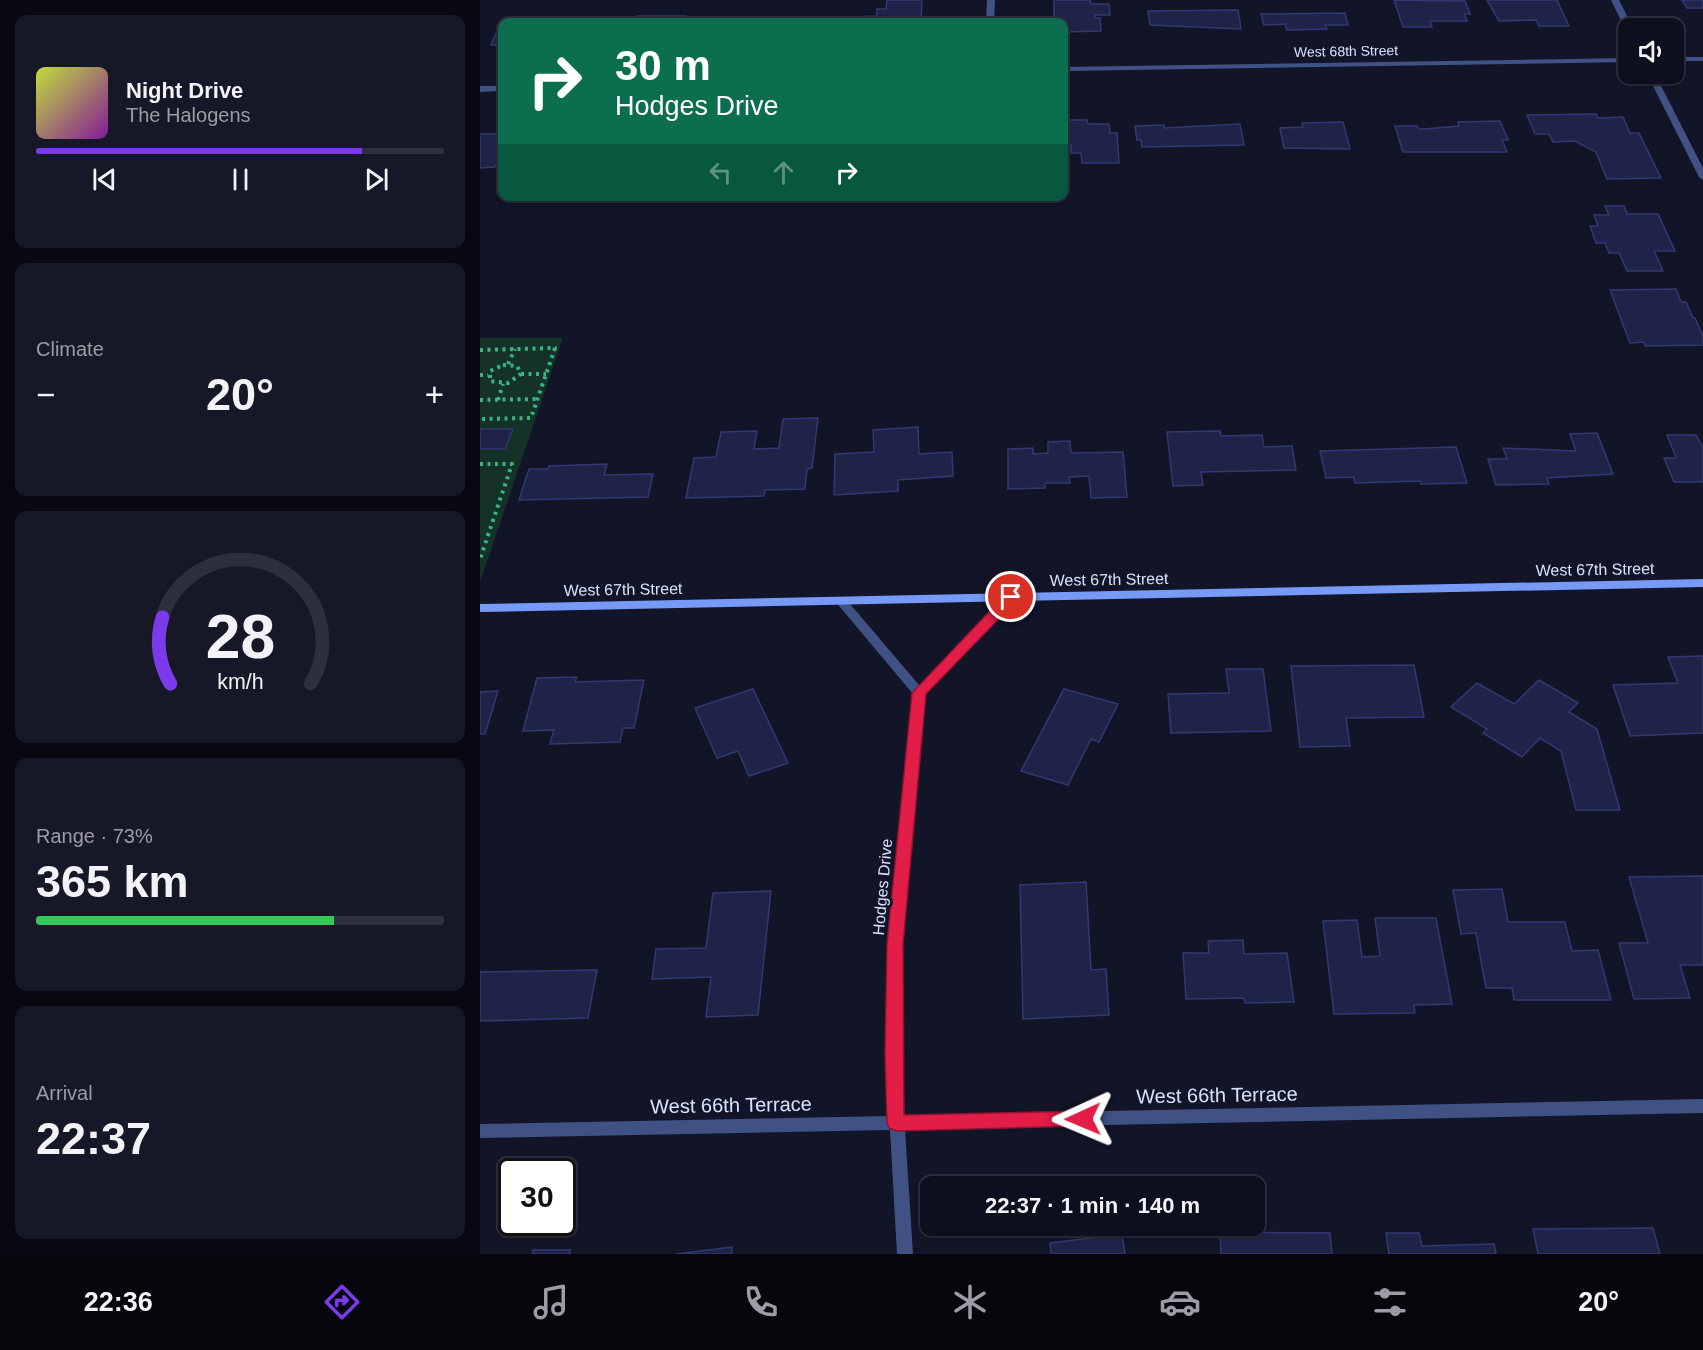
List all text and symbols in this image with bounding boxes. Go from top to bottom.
map controls [1618,18,1684,84]
button: sound [1618,18,1684,84]
icon: right [516,42,594,120]
text: 30 m [615,42,711,89]
street label: West 68th Street [1294,42,1398,60]
text: Night Drive [126,78,243,103]
text: Hodges Drive [615,91,779,121]
text: The Halogens [126,104,251,126]
icon: left [704,156,737,189]
icon: ahead [767,156,800,189]
icon: right [830,156,863,189]
icon: previous [88,163,121,196]
icon: pause [224,163,257,196]
icon: next [360,163,393,196]
text: Climate [36,338,104,360]
text: 20° [206,369,274,420]
text: − [36,376,55,413]
text: + [425,376,444,413]
street label: West 67th Street [1535,560,1655,579]
street label: West 67th Street [1049,570,1169,589]
pin [985,571,1036,622]
street label: West 67th Street [563,580,683,599]
icon: arrive [994,580,1027,613]
text: 28 [205,602,275,671]
text: km/h [217,670,263,694]
text: Range · 73% [36,825,153,847]
street label: Hodges Drive [870,838,895,936]
text: 365 km [36,856,189,907]
text: Arrival [36,1082,93,1104]
street label: West 66th Terrace [1136,1083,1298,1107]
position arrow [1051,1087,1115,1151]
street label: West 66th Terrace [650,1093,812,1117]
text: 22:37 [36,1113,151,1164]
speed limit sign: 30 [498,1158,576,1236]
text: 22:37 · 1 min · 140 m [985,1193,1200,1218]
icon: directions [321,1281,363,1323]
icon: music [530,1281,572,1323]
icon: phone [740,1281,782,1323]
icon: climate [949,1281,991,1323]
icon: car [1159,1281,1201,1323]
icon: filters [1369,1281,1411,1323]
text: 22:36 [84,1287,153,1317]
text: 20° [1578,1287,1619,1317]

